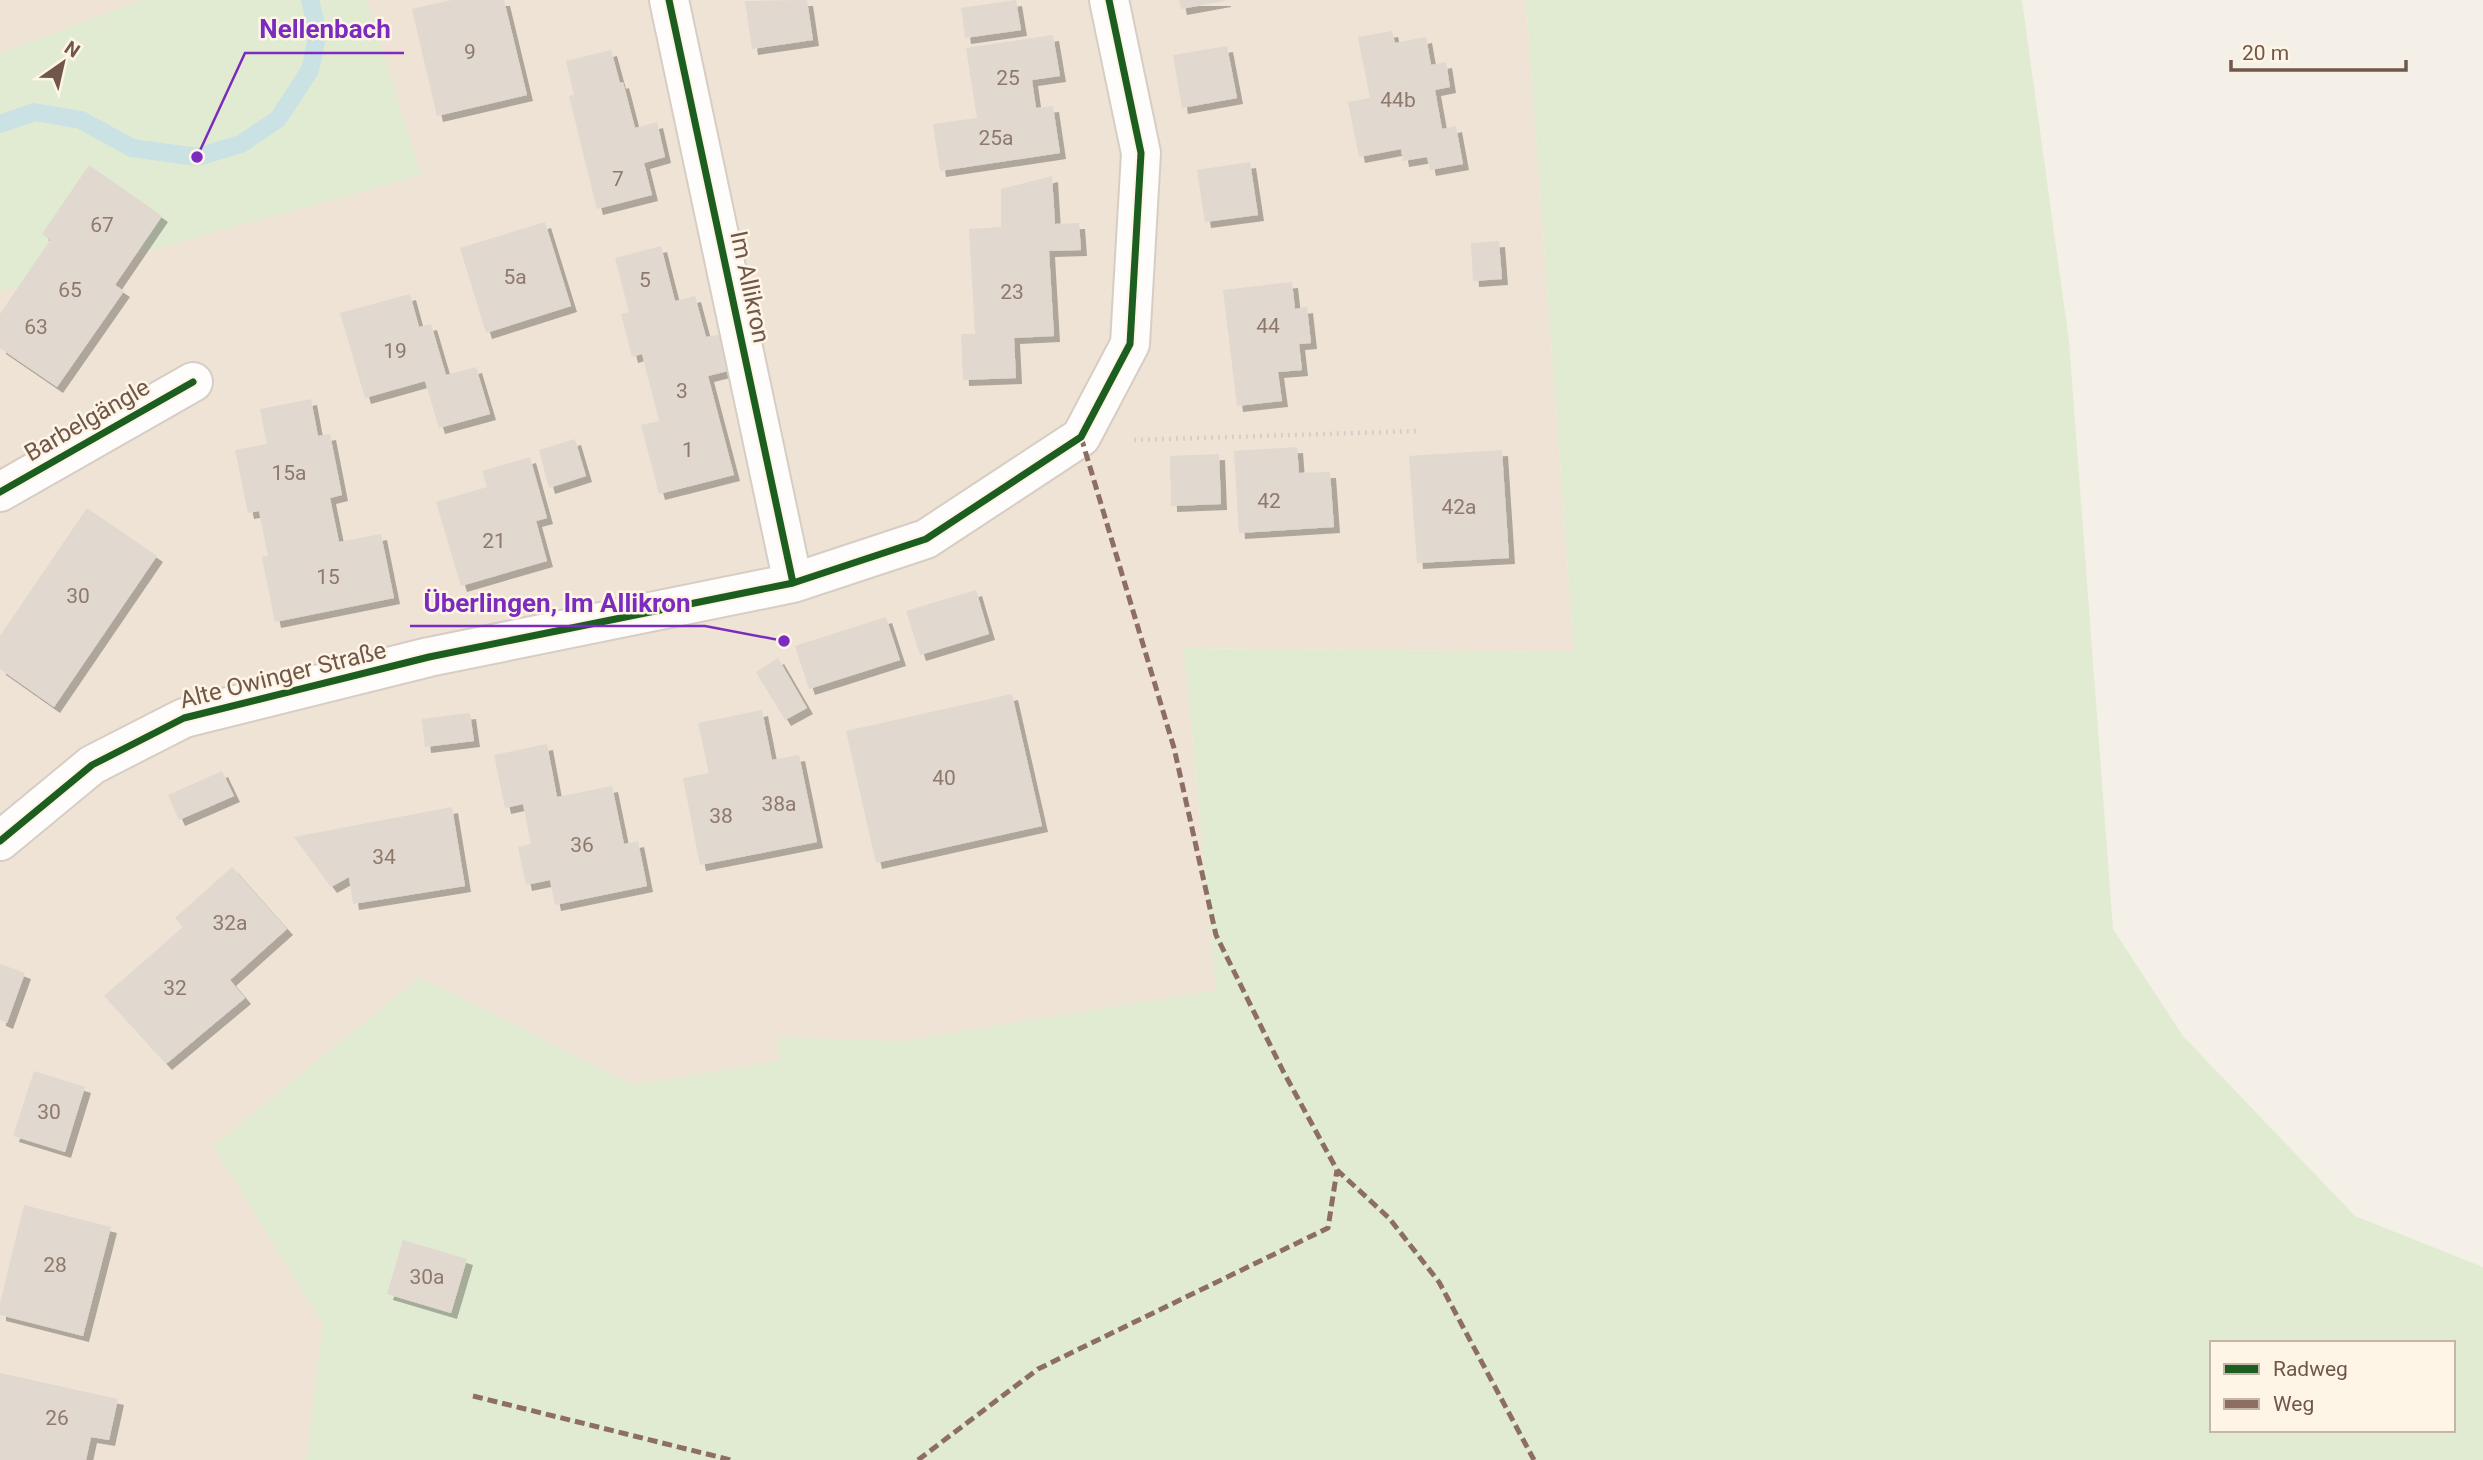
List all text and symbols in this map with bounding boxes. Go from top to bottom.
callout: Nellenbach [245,6,404,53]
text: Nellenbach [259,14,391,44]
north arrow [28,28,98,98]
scale bar [2231,28,2406,72]
text: N [60,36,84,63]
house number: 9 [464,40,476,64]
text: 20 m [2242,41,2289,65]
house number: 25 [996,66,1020,90]
house number: 44b [1380,88,1416,112]
house number: 25a [978,126,1014,150]
house number: 7 [612,167,624,191]
house number: 67 [90,213,114,237]
street label: Im Allikron [724,228,776,346]
house number: 5a [503,265,527,289]
house number: 5 [639,268,651,292]
house number: 65 [58,278,82,302]
house number: 23 [1000,280,1024,304]
house number: 44 [1256,314,1280,338]
house number: 63 [24,315,48,339]
house number: 19 [383,339,407,363]
street label: Barbelgängle [19,373,155,467]
house number: 3 [676,379,688,403]
house number: 1 [682,438,694,462]
house number: 15a [271,461,307,485]
house number: 42 [1257,489,1281,513]
house number: 42a [1441,495,1477,519]
house number: 21 [482,529,506,553]
house number: 15 [316,565,340,589]
callout: Überlingen, Im Allikron [410,579,705,626]
house number: 30 [66,584,90,608]
text: Überlingen, Im Allikron [424,588,690,618]
street label: Alte Owinger Straße [177,636,389,714]
house number: 40 [932,766,956,790]
house number: 38a [761,792,797,816]
house number: 38 [709,804,733,828]
house number: 36 [570,833,594,857]
house number: 34 [372,845,396,869]
house number: 32a [212,911,248,935]
house number: 32 [163,976,187,1000]
house number: 30 [37,1100,61,1124]
house number: 28 [43,1253,67,1277]
house number: 30a [409,1265,445,1289]
legend [2210,1341,2455,1432]
text: Radweg [2273,1357,2348,1381]
text: Weg [2273,1392,2314,1416]
house number: 26 [45,1406,69,1430]

